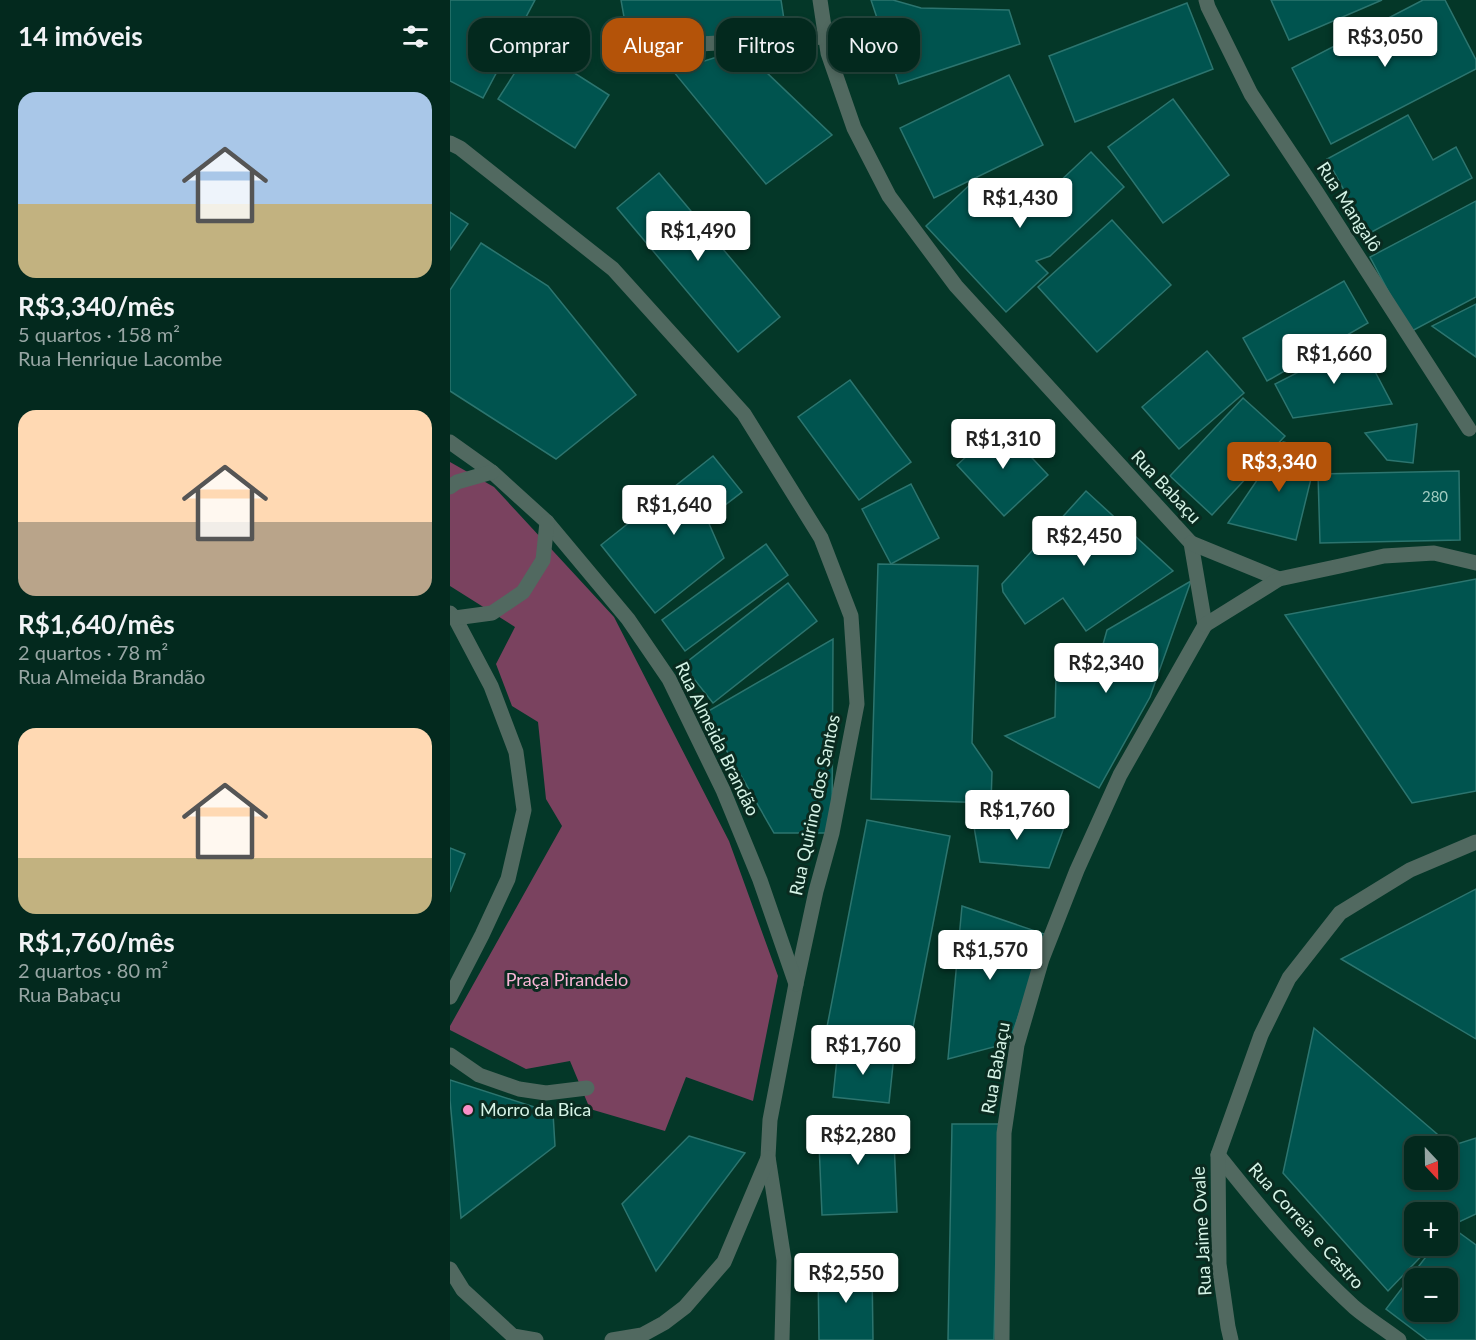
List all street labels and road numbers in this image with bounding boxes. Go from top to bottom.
street label: Rua Mangalô [1313,157,1387,256]
street label: Rua Babaçu [1127,445,1206,528]
street label: Rua Almeida Brandão [671,658,765,819]
street label: Rua Quirino dos Santos [784,712,844,897]
street label: Rua Babaçu [976,1020,1014,1115]
street label: Rua Correia e Castro [1244,1158,1369,1293]
street label: Rua Jaime Ovale [1187,1166,1215,1296]

